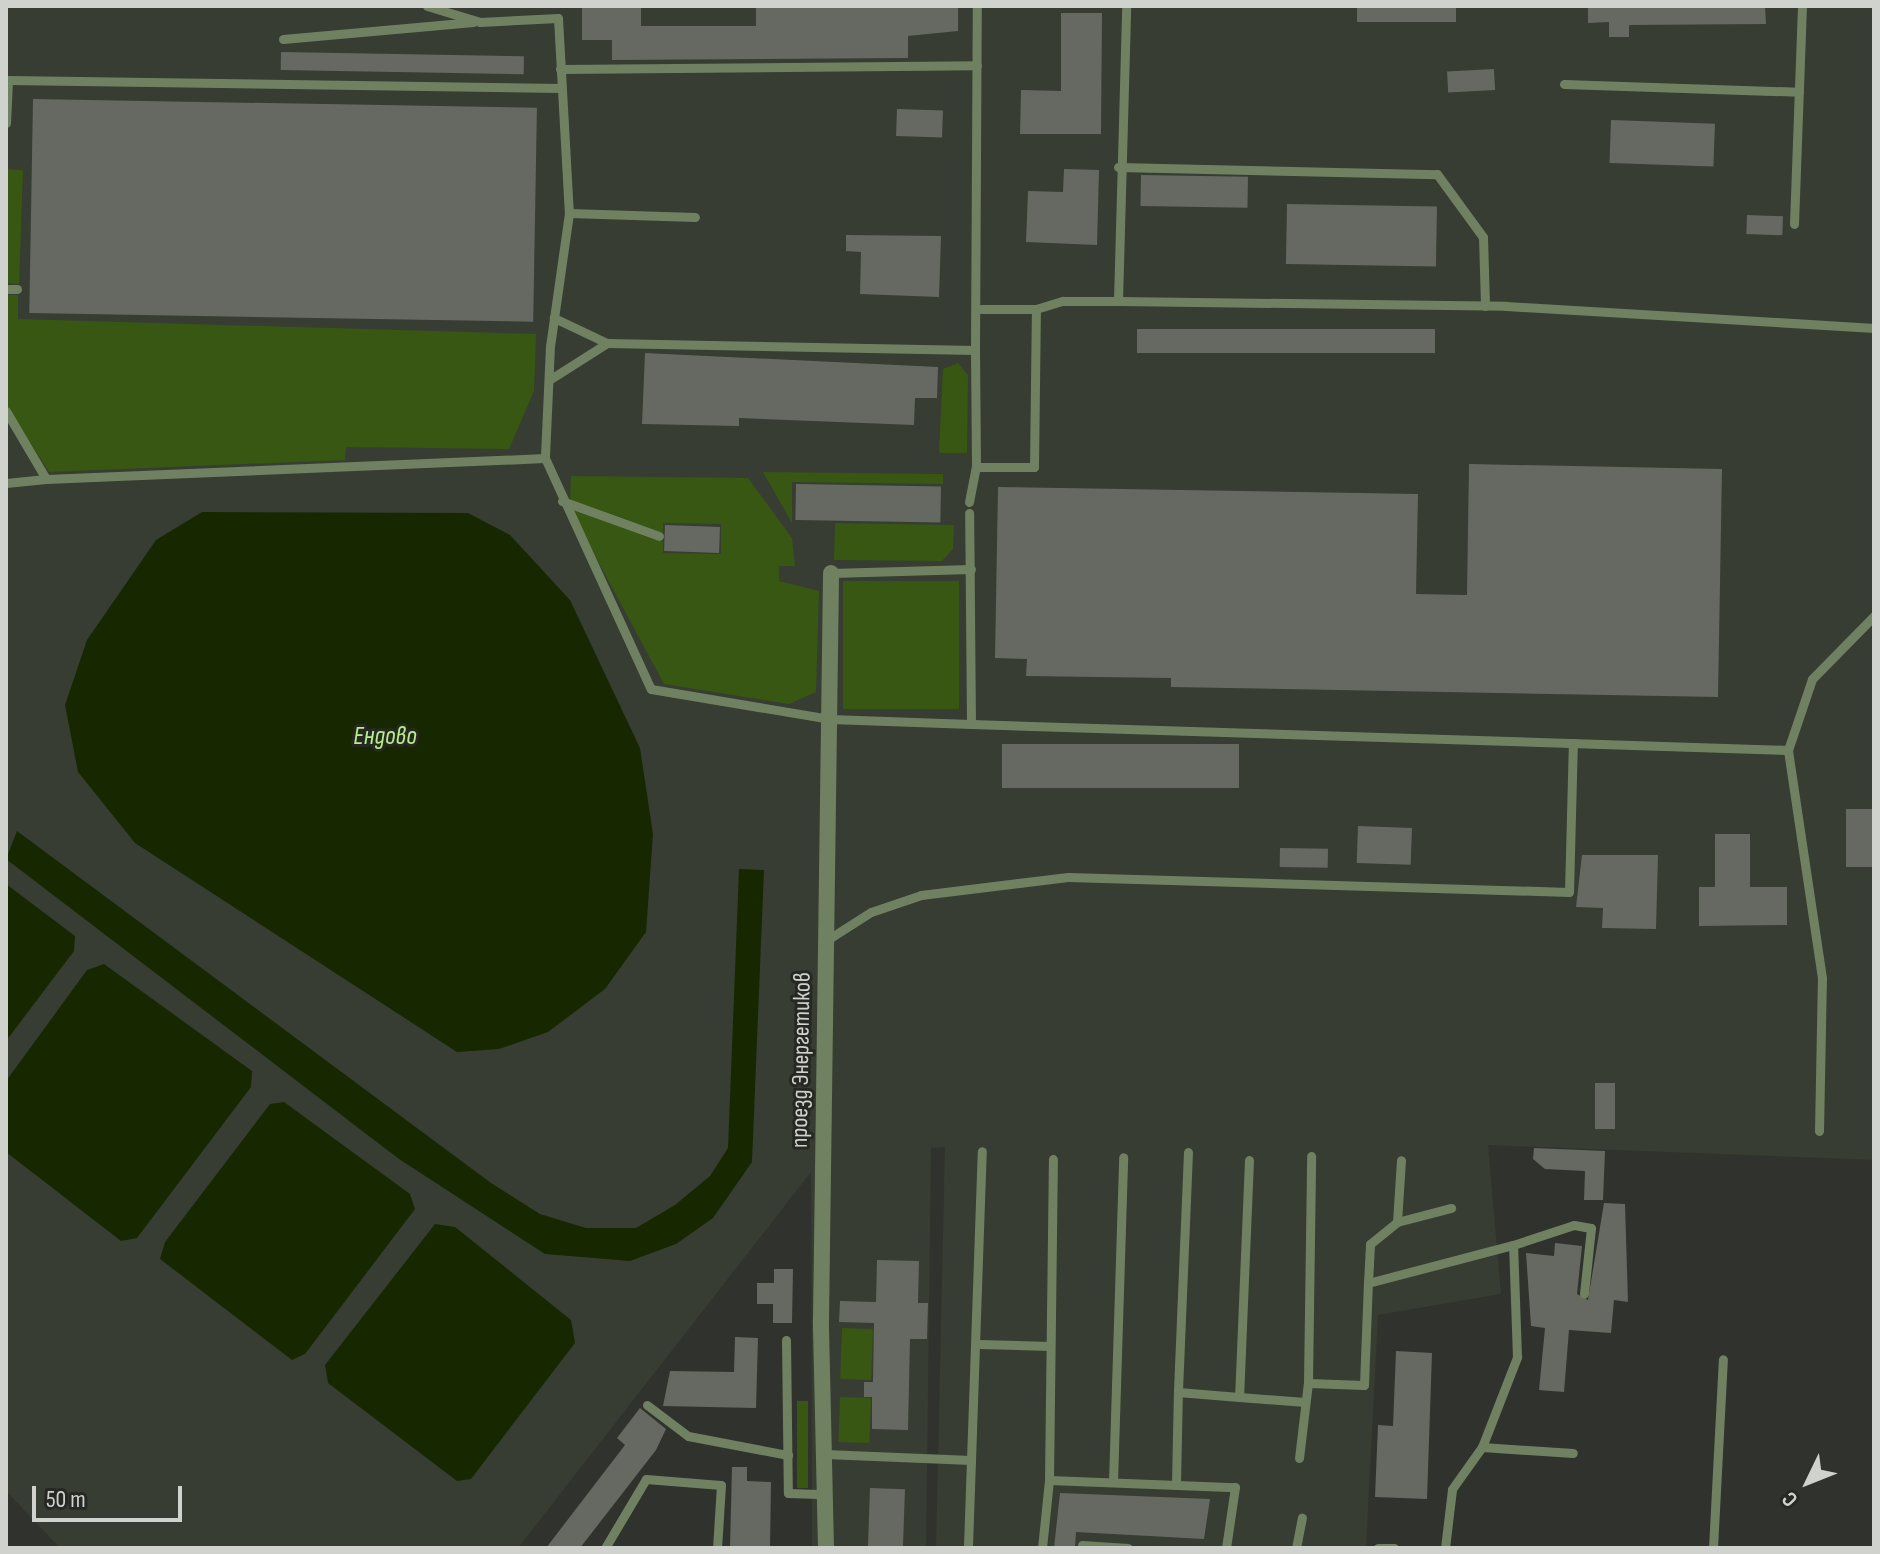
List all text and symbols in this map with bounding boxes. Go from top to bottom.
water label: Ендово [353,721,417,753]
street label: проезд Энергетиков [785,972,817,1148]
north arrow [1768,1442,1848,1522]
scale bar [36,1470,186,1520]
text: 50 m [46,1485,86,1514]
text: С [1776,1485,1804,1512]

